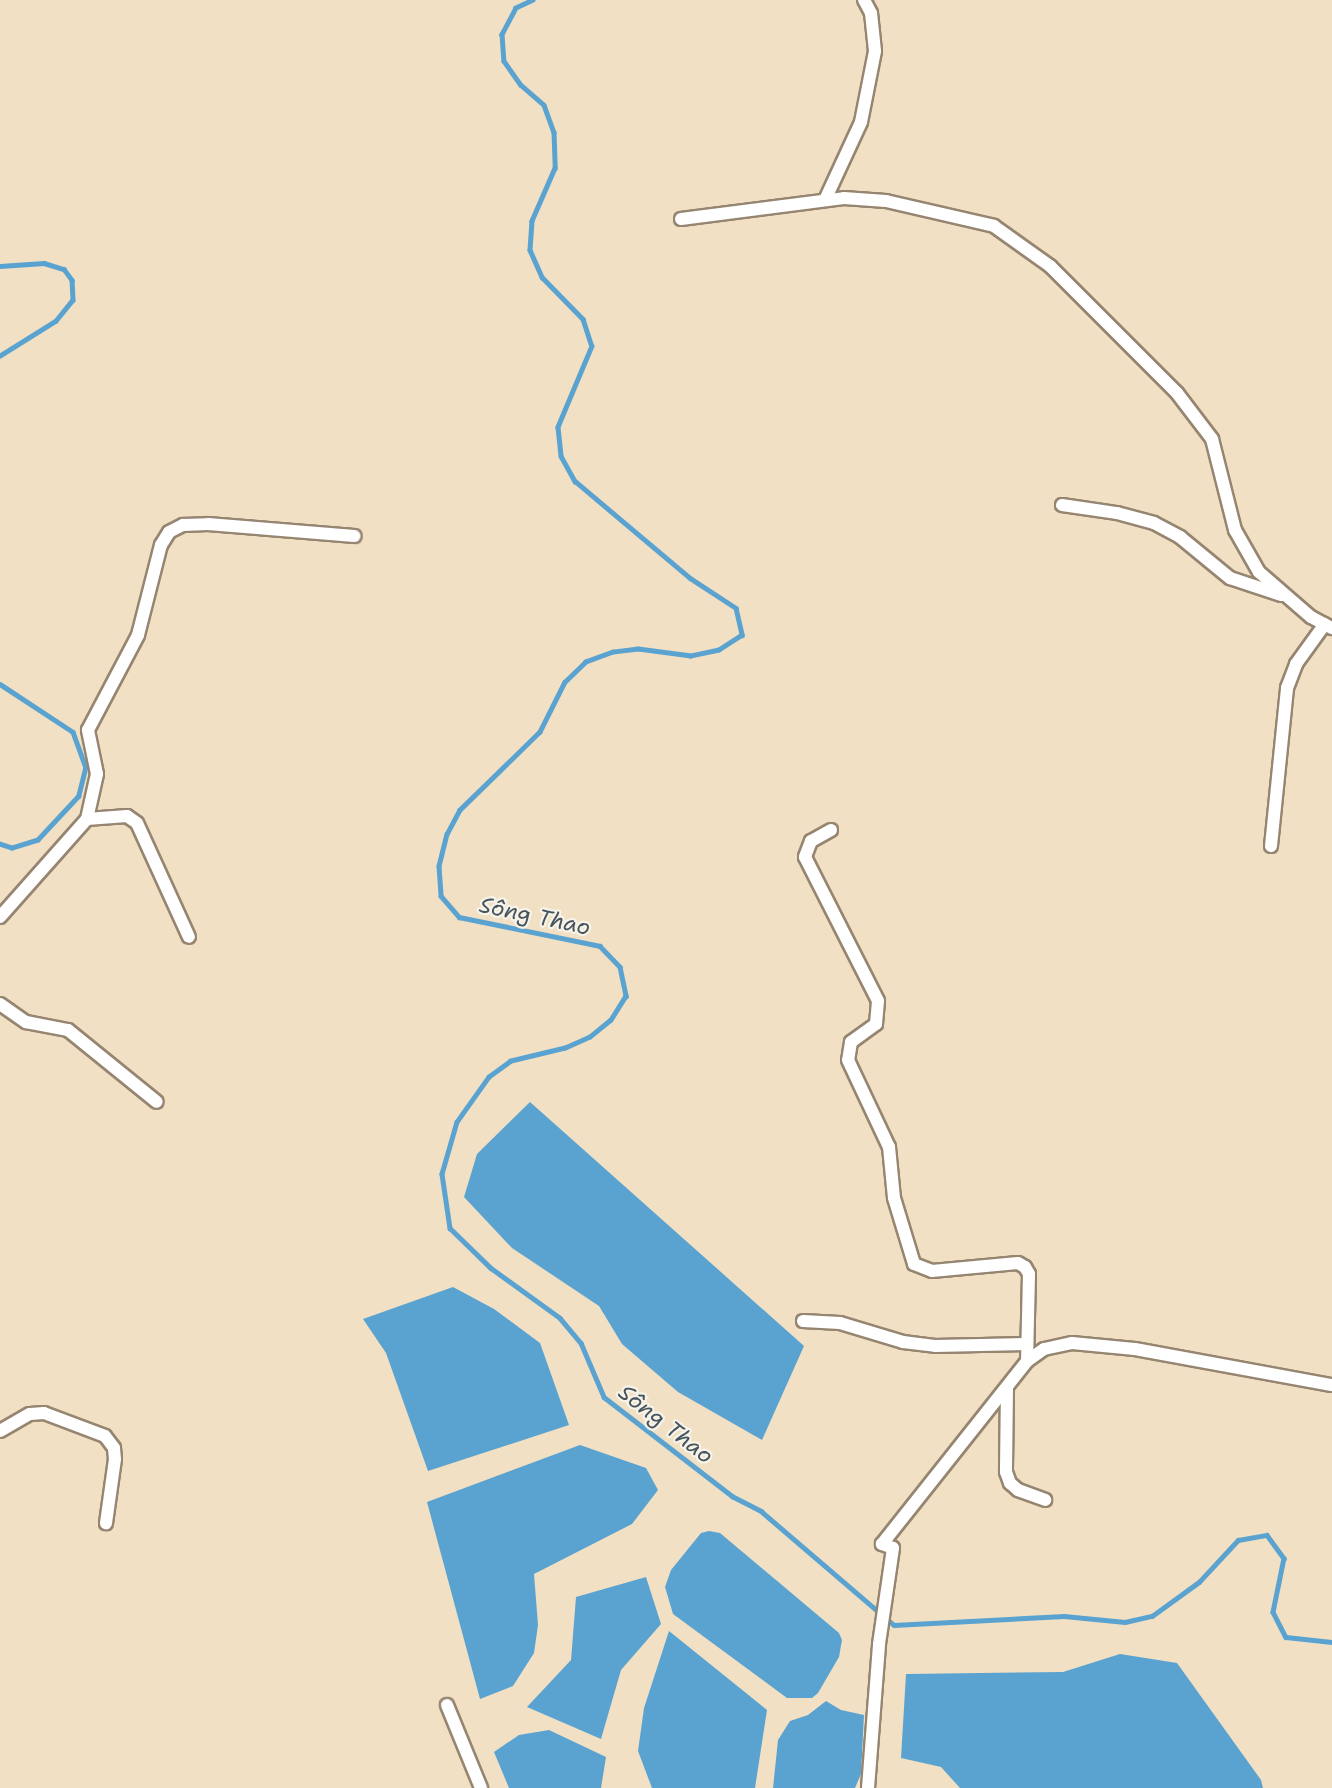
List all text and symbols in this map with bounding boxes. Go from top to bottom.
water label: Sông Thao [477,891,593,941]
water label: Sông Thao [613,1379,719,1469]

